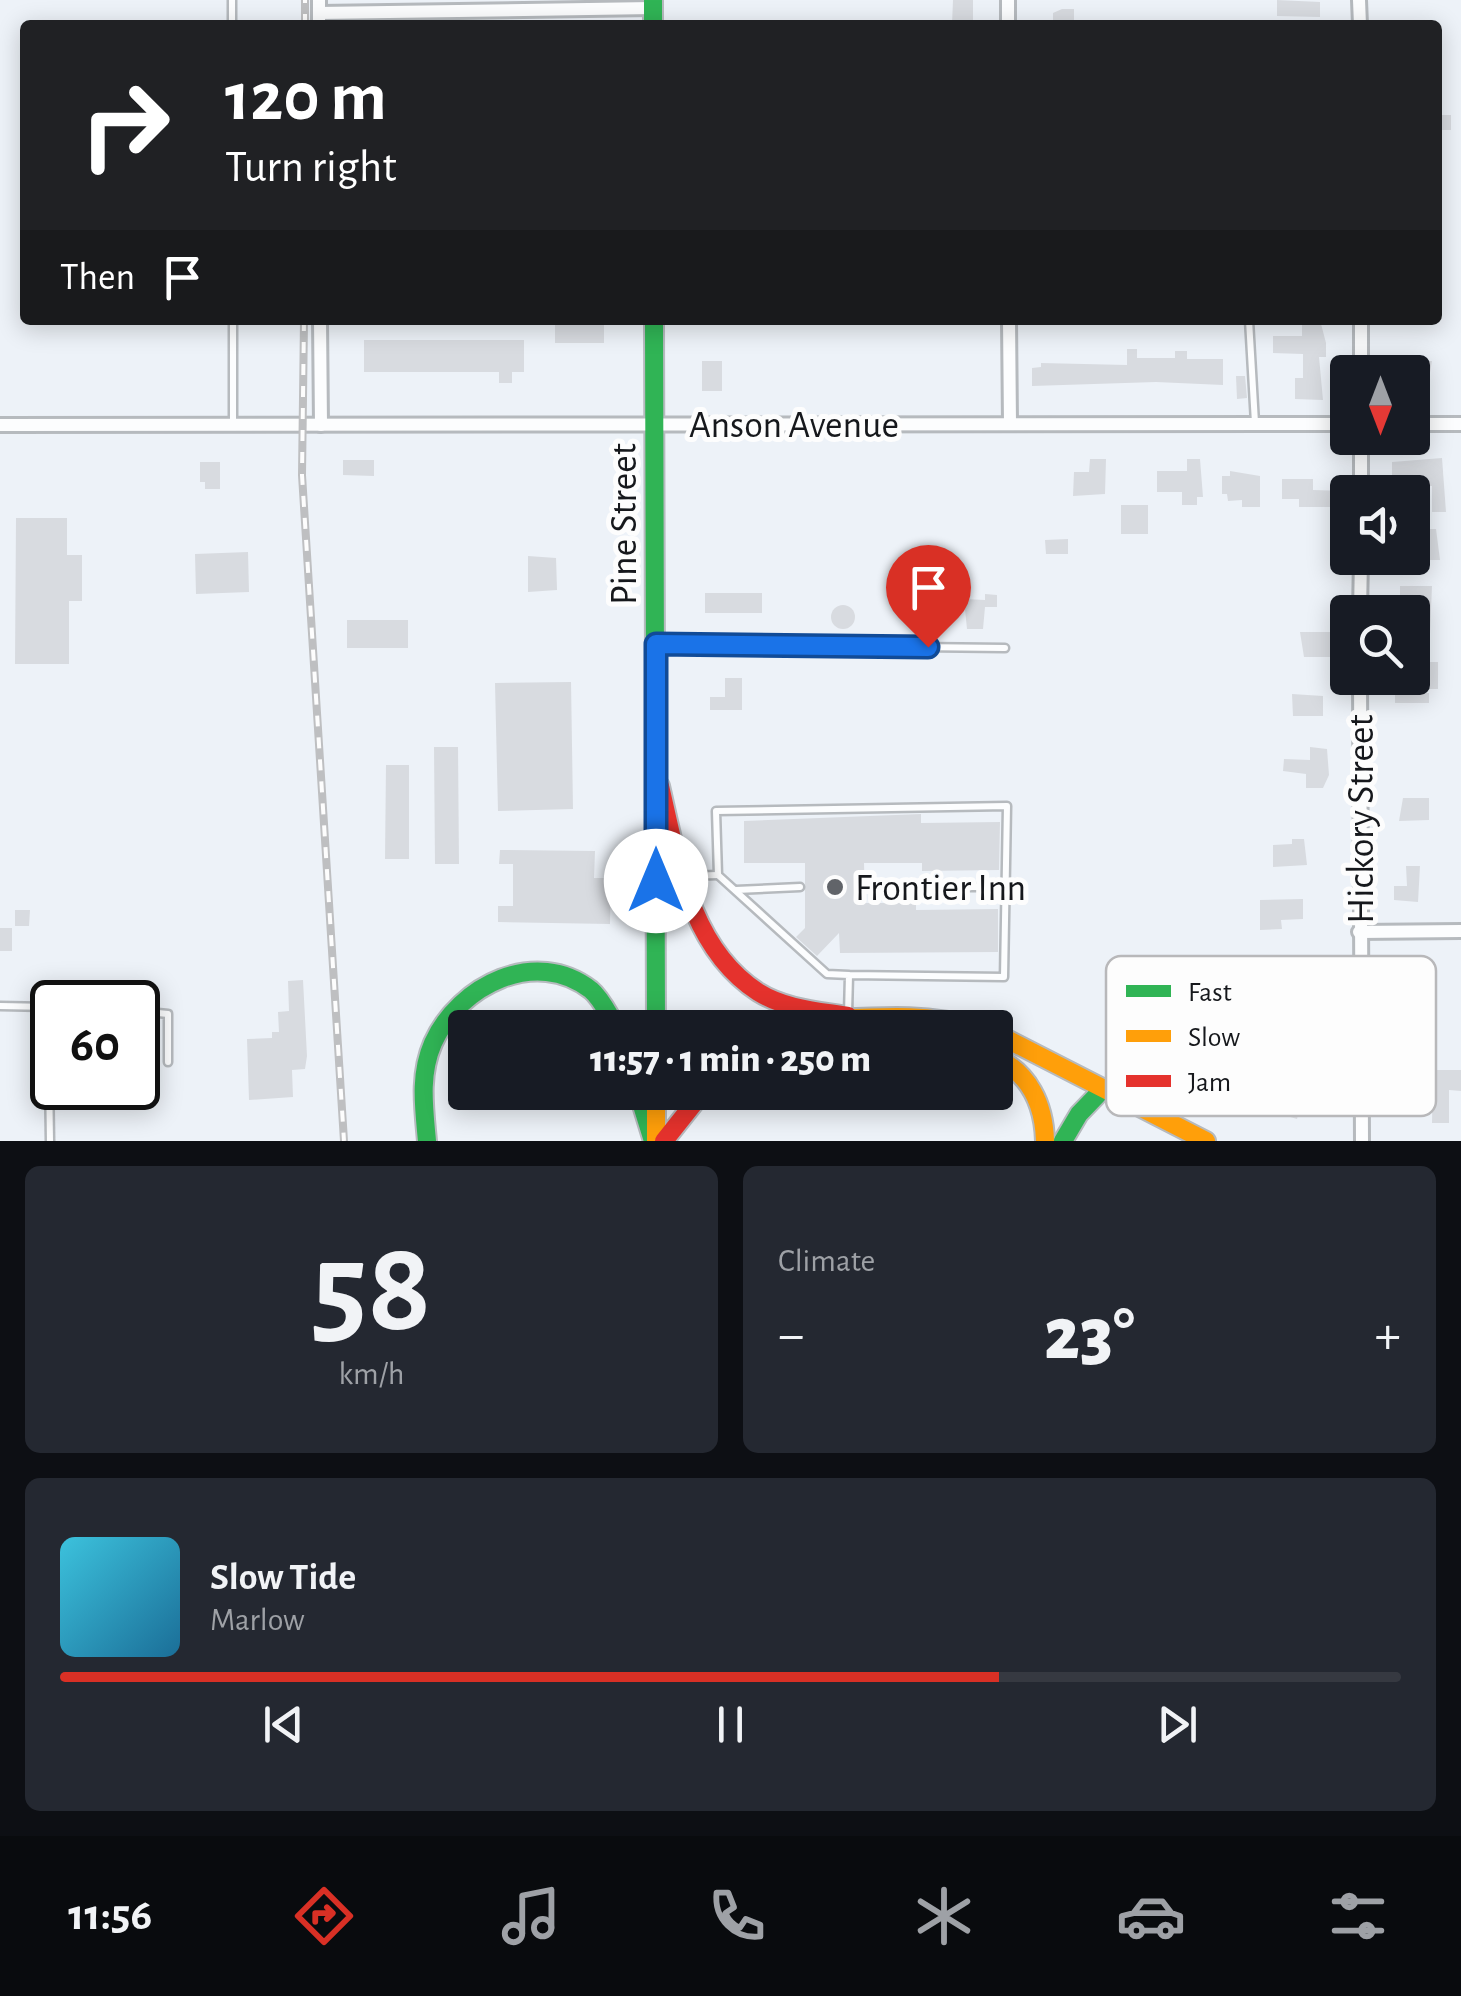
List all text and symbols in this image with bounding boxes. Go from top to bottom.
icon: right [60,60,190,190]
text: 120 m [225,63,387,133]
text: Turn right [225,145,397,190]
icon: arrive [155,250,210,305]
text: Then [60,259,135,297]
north arrow [1330,355,1430,455]
map controls [1330,355,1430,695]
street label: Anson Avenue [689,407,899,445]
street label: Pine Street [606,443,644,605]
button: sound [1330,475,1430,575]
pin [886,545,971,648]
icon: arrive [901,560,956,615]
button: search [1330,595,1430,695]
street label: Hickory Street [1343,714,1381,924]
position arrow [604,829,708,933]
place label: Frontier Inn [855,870,1026,908]
marker: Frontier Inn [824,876,846,898]
legend [1106,956,1436,1116]
text: Fast [1188,979,1232,1007]
speed limit sign: 60 [30,980,160,1110]
text: Slow [1188,1024,1240,1052]
text: 11:57 · 1 min · 250 m [590,1041,871,1079]
text: Jam [1188,1069,1231,1097]
text: 58 [311,1225,432,1355]
text: Climate [778,1245,875,1277]
text: 23° [1044,1298,1135,1373]
text: − [778,1308,804,1363]
text: + [1375,1308,1401,1363]
text: km/h [338,1358,405,1390]
text: Slow Tide [210,1559,356,1597]
text: Marlow [210,1604,305,1636]
icon: previous [256,1697,311,1752]
icon: pause [703,1697,758,1752]
icon: next [1150,1697,1205,1752]
icon: directions [289,1881,359,1951]
icon: music [496,1881,566,1951]
icon: phone [702,1881,772,1951]
icon: climate [909,1881,979,1951]
icon: car [1116,1881,1186,1951]
icon: filters [1323,1881,1393,1951]
text: 11:56 [68,1893,152,1938]

